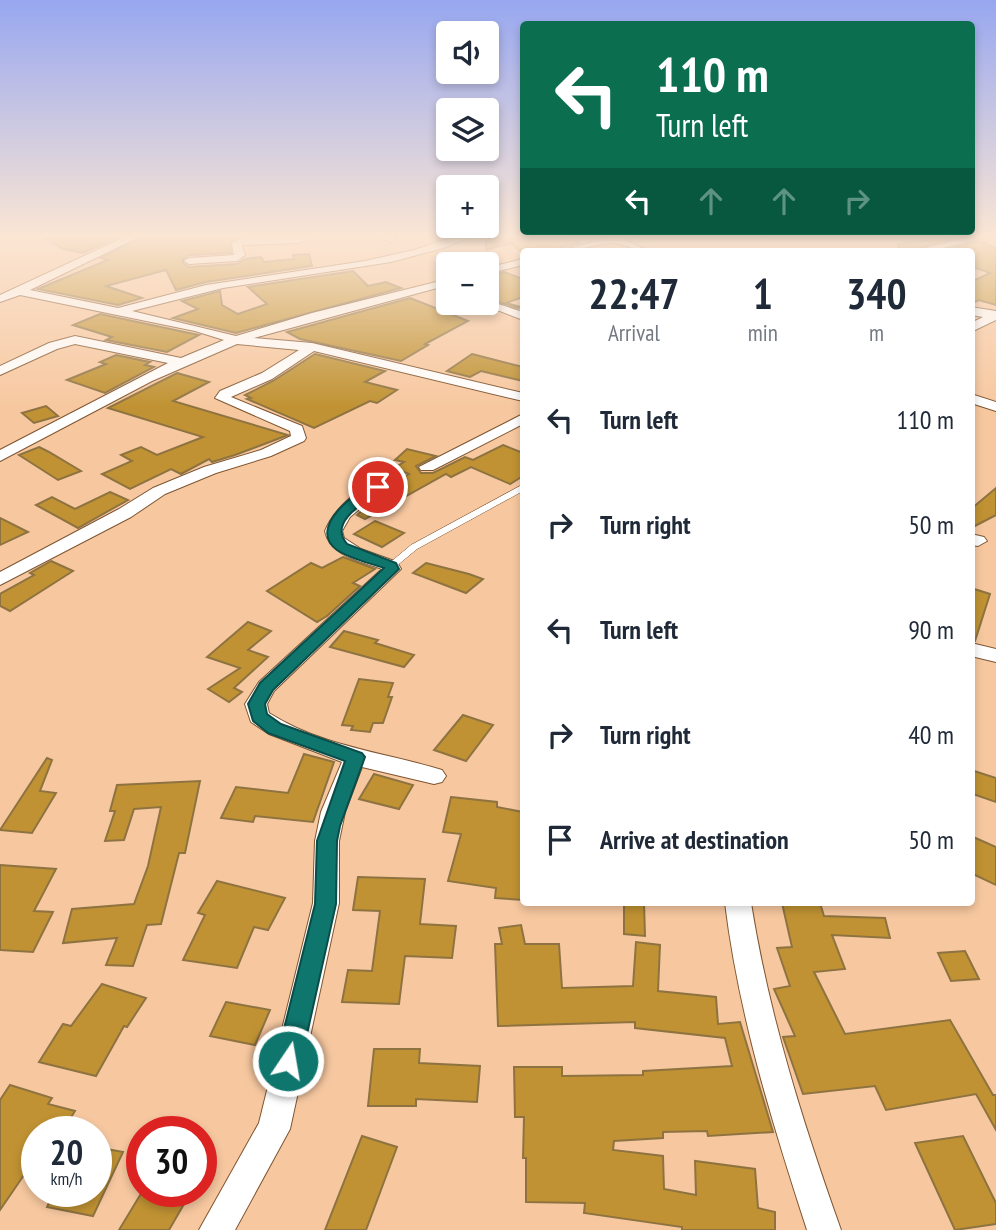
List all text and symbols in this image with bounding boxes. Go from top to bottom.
map controls [436,21,499,315]
button: sound [436,21,499,84]
text: 110 m [656,42,769,106]
icon: left [541,49,632,140]
button: layers [436,98,499,161]
text: Turn left [656,104,748,146]
button: + [436,175,499,238]
icon: left [619,182,657,220]
icon: ahead [692,182,730,220]
icon: ahead [765,182,803,220]
icon: right [838,182,876,220]
button: − [436,252,499,315]
text: 22:47 [588,266,679,321]
text: 1 [753,266,773,321]
text: 340 [846,266,907,321]
text: Arrival [608,318,660,347]
text: min [748,318,778,347]
text: m [869,318,884,347]
icon: left [541,401,579,439]
text: Turn left [600,403,678,436]
text: 110 m [896,403,954,436]
pin [348,457,408,517]
icon: arrive [359,468,397,506]
icon: right [541,506,579,544]
text: Turn right [600,508,691,541]
text: 50 m [908,508,954,541]
icon: left [541,611,579,649]
text: Turn left [600,613,678,646]
text: 90 m [908,613,954,646]
icon: right [541,716,579,754]
text: Turn right [600,718,691,751]
text: 40 m [908,718,954,751]
icon: arrive [541,821,579,859]
text: Arrive at destination [600,823,789,856]
text: 50 m [908,823,954,856]
position arrow [251,1024,325,1098]
speed limit sign: 30 [126,1116,217,1207]
text: 20 [50,1129,83,1175]
text: km/h [51,1167,82,1190]

